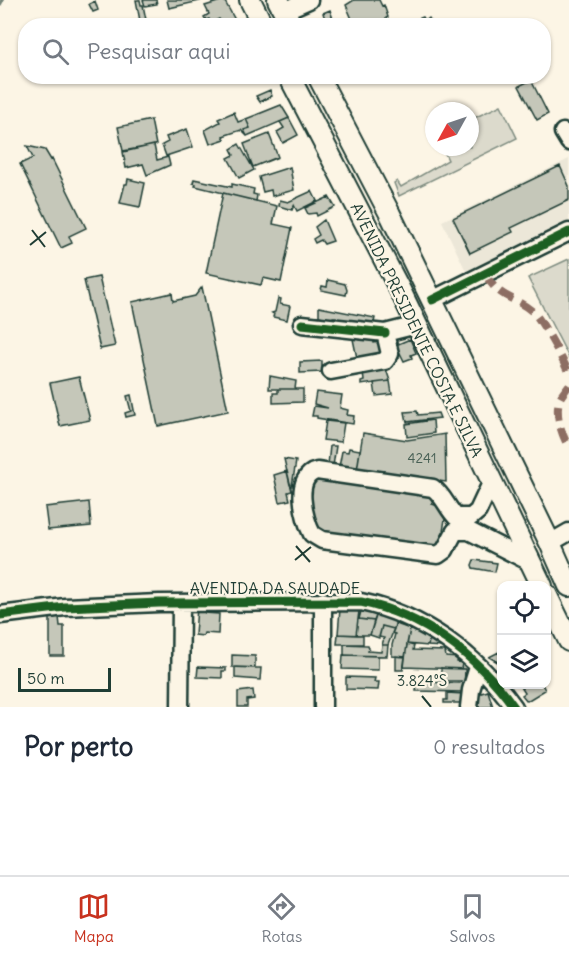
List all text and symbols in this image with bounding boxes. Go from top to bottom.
search box [18,18,551,84]
icon: search [39,35,72,68]
text: Pesquisar aqui [87,37,230,65]
north arrow [425,102,479,156]
street label: AVENIDA PRESIDENTE COSTA E SILVA [347,200,487,460]
house number: 4241 [407,449,437,467]
street label: AVENIDA DA SAUDADE [190,578,360,598]
map controls [497,581,551,689]
button: locate [497,581,551,635]
button: layers [497,635,551,689]
scale bar [18,665,111,692]
text: 50 m [27,668,65,688]
text: 3.824°S [397,671,447,690]
text: Por perto [24,730,133,763]
text: 0 resultados [433,734,545,759]
tab: Mapa [74,890,114,946]
tab: Rotas [261,890,302,946]
tab: Salvos [450,890,495,946]

